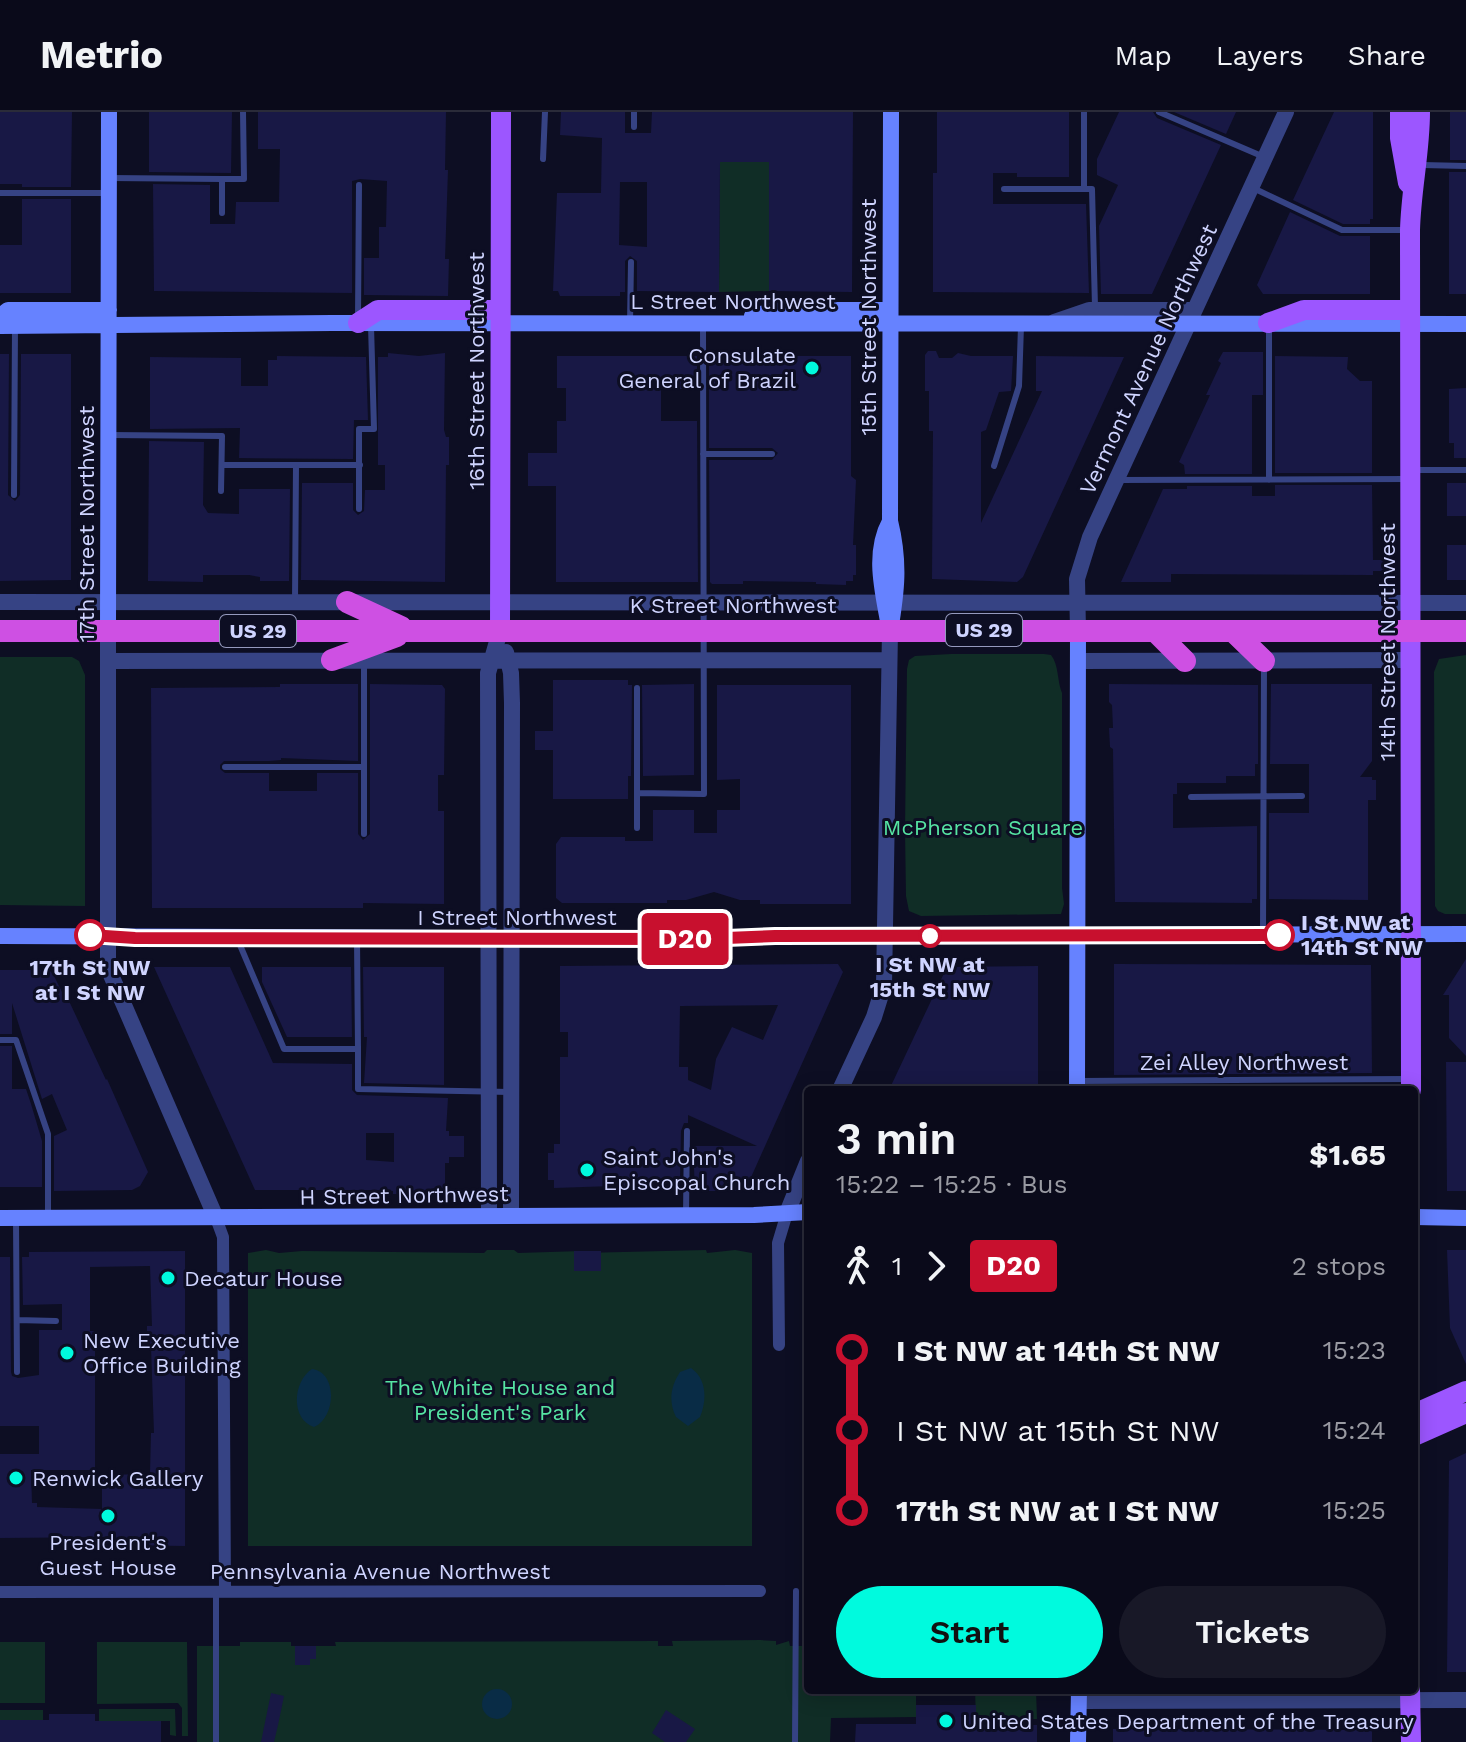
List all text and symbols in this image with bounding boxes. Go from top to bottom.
text: Metrio [40,33,163,77]
text: Map [1115,39,1172,72]
text: Layers [1216,39,1304,72]
text: Share [1348,39,1426,72]
street label: 15th Street Northwest [856,198,881,436]
street label: Vermont Avenue Northwest [1075,220,1222,498]
street label: 16th Street Northwest [464,252,489,490]
street label: L Street Northwest [630,289,836,314]
place label: Consulate General of Brazil [618,343,796,393]
marker: Consulate General of Brazil [803,359,821,377]
street label: 17th Street Northwest [74,406,99,642]
street label: 14th Street Northwest [1375,523,1400,761]
street label: K Street Northwest [629,593,837,618]
road number: US 29 [946,614,1022,646]
road number: US 29 [220,615,296,647]
park label: McPherson Square [883,815,1083,840]
street label: I Street Northwest [417,905,617,930]
place label: I St NW at 14th St NW [1301,910,1423,960]
line badge: D20 [639,913,731,965]
marker: 17th St NW at I St NW [75,920,105,950]
marker: I St NW at 14th St NW [1264,920,1294,950]
text: D20 [658,922,712,955]
marker: I St NW at 15th St NW [919,925,941,947]
place label: I St NW at 15th St NW [870,952,990,1002]
place label: 17th St NW at I St NW [29,955,151,1005]
street label: Zei Alley Northwest [1140,1050,1348,1075]
text: 3 min [836,1113,957,1165]
text: $1.65 [1309,1137,1386,1172]
place label: Saint John's Episcopal Church [603,1145,790,1195]
marker: Saint John's Episcopal Church [578,1161,596,1179]
text: 15:22 – 15:25 · Bus [836,1169,1067,1199]
street label: H Street Northwest [299,1181,509,1210]
icon: walk [836,1244,880,1288]
icon: forward [914,1244,958,1288]
text: D20 [986,1249,1041,1282]
text: 1 [892,1251,902,1281]
text: 2 stops [1292,1251,1386,1281]
place label: Decatur House [184,1266,343,1291]
marker: Decatur House [159,1269,177,1287]
place label: New Executive Office Building [83,1328,241,1378]
text: I St NW at 14th St NW [896,1333,1220,1368]
text: 15:23 [1323,1335,1386,1365]
marker: New Executive Office Building [58,1344,76,1362]
park label: The White House and President's Park [385,1375,615,1425]
text: I St NW at 15th St NW [896,1413,1220,1448]
text: 15:24 [1323,1415,1386,1445]
place label: Renwick Gallery [32,1466,204,1491]
marker: Renwick Gallery [7,1469,25,1487]
text: 17th St NW at I St NW [896,1493,1219,1528]
text: 15:25 [1323,1495,1386,1525]
marker: President's Guest House [99,1507,117,1525]
place label: President's Guest House [39,1530,177,1580]
street label: Pennsylvania Avenue Northwest [210,1559,550,1584]
button: Start [836,1586,1103,1678]
button: Tickets [1119,1586,1386,1678]
place label: United States Department of the Treasury [962,1709,1415,1734]
marker: United States Department of the Treasury [937,1712,955,1730]

